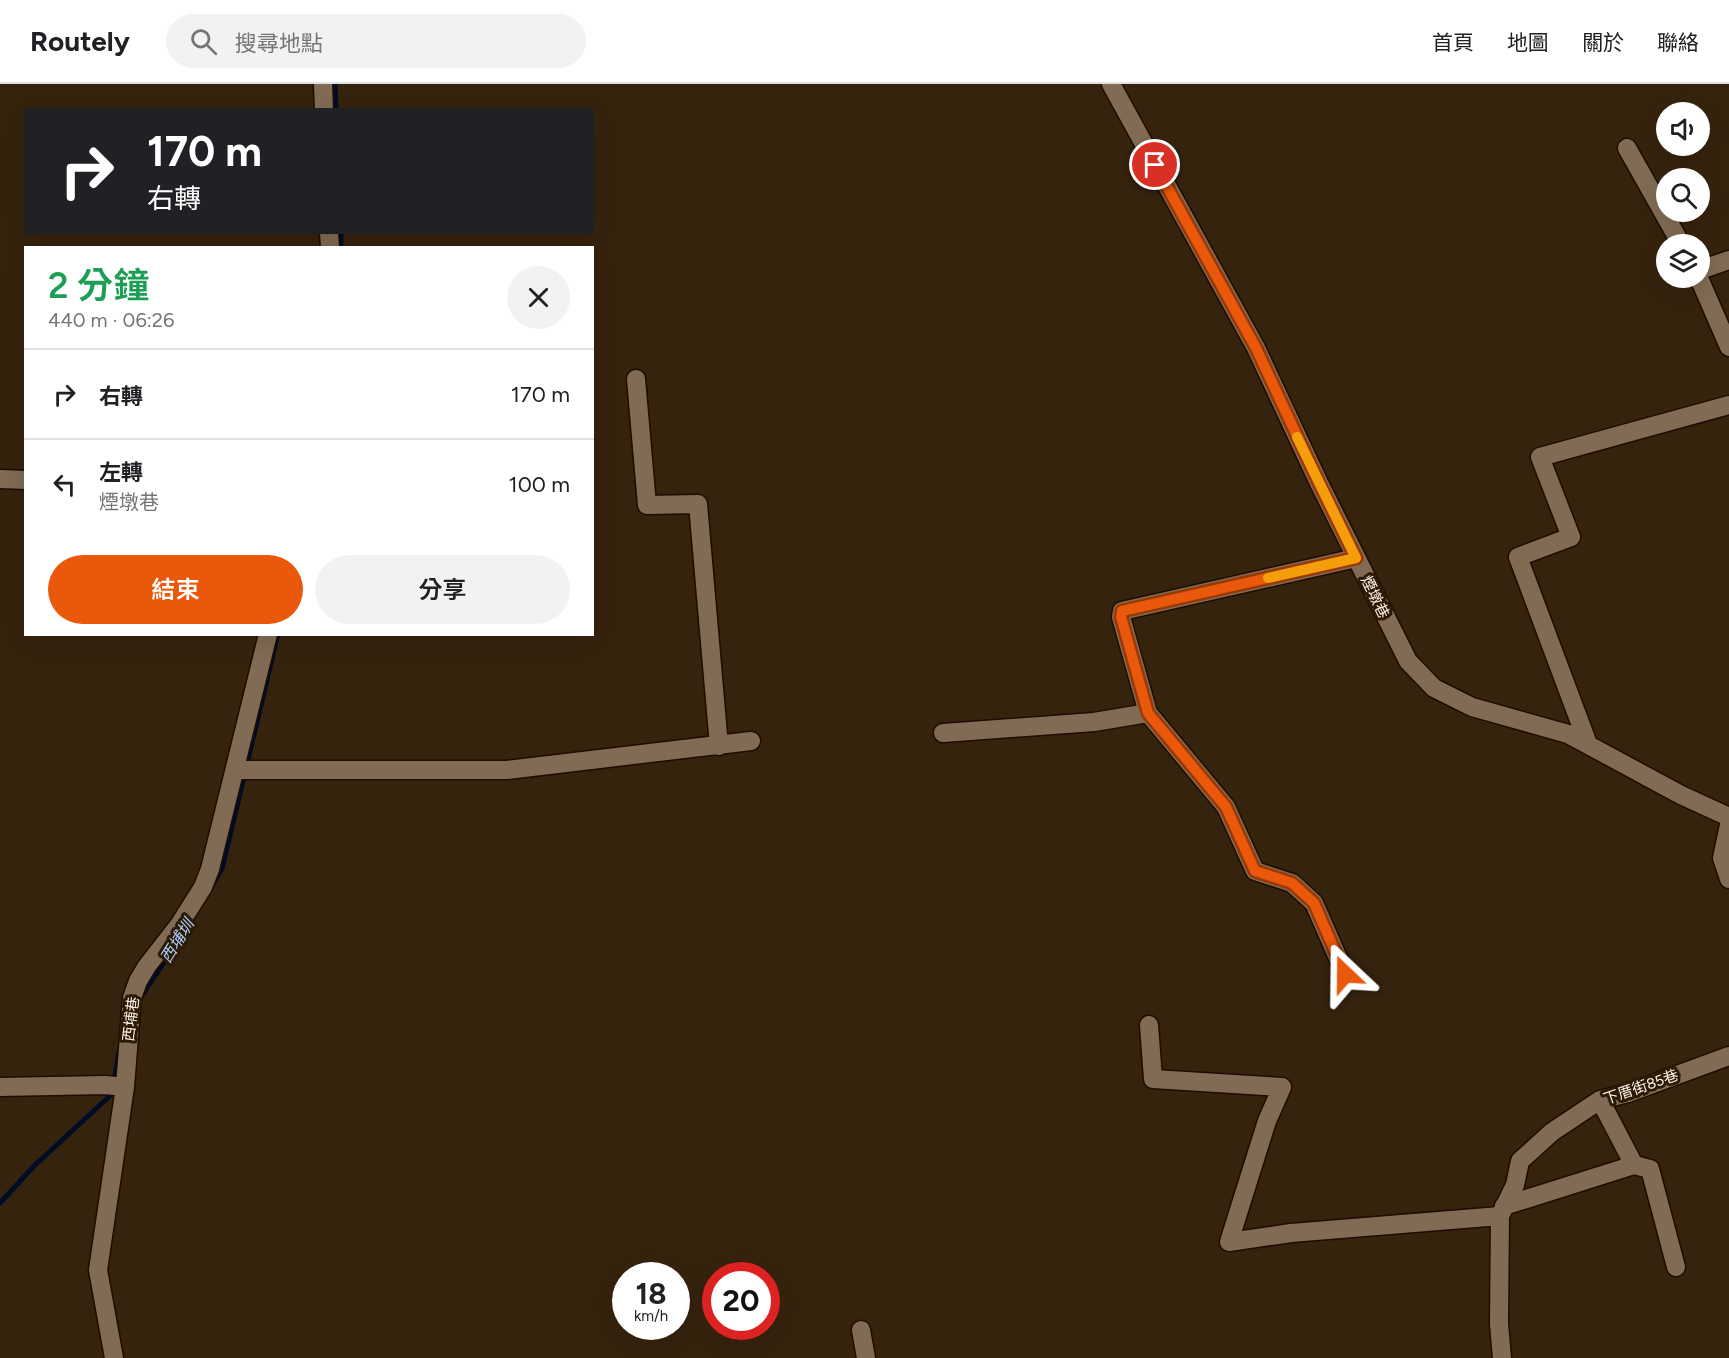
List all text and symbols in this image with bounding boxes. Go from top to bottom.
search box [166,14,586,68]
text: Routely [30,24,130,58]
icon: search [187,25,220,58]
text: 搜尋地點 [235,30,323,57]
text: 首頁 [1432,30,1474,55]
text: 地圖 [1507,30,1549,55]
text: 關於 [1582,30,1624,55]
text: 聯絡 [1657,30,1699,55]
map controls [1656,102,1710,288]
button: sound [1656,102,1710,156]
text: 170 m [147,126,262,177]
icon: right [48,132,126,210]
pin [1129,139,1180,190]
icon: arrive [1138,148,1171,181]
button: search [1656,168,1710,222]
text: 右轉 [147,182,201,215]
button: layers [1656,234,1710,288]
text: 2 分鐘 [48,264,149,307]
button: close [507,266,570,329]
text: 440 m · 06:26 [48,308,174,332]
icon: right [48,378,81,411]
text: 170 m [511,381,570,408]
text: 右轉 [99,383,143,410]
text: 左轉 [99,459,143,486]
icon: left [48,468,81,501]
text: 100 m [509,471,570,498]
text: 煙墩巷 [99,490,159,514]
button: 結束 [48,555,303,624]
button: 分享 [315,555,570,624]
street label: 煙墩巷 [1357,573,1393,621]
water label: 西埔圳 [156,914,199,966]
position arrow [1313,942,1377,1006]
street label: 西埔巷 [119,996,143,1042]
street label: 下厝街85巷 [1601,1066,1681,1108]
speed limit sign: 20 [702,1262,780,1340]
text: 18 [635,1275,667,1312]
text: km/h [634,1307,668,1325]

